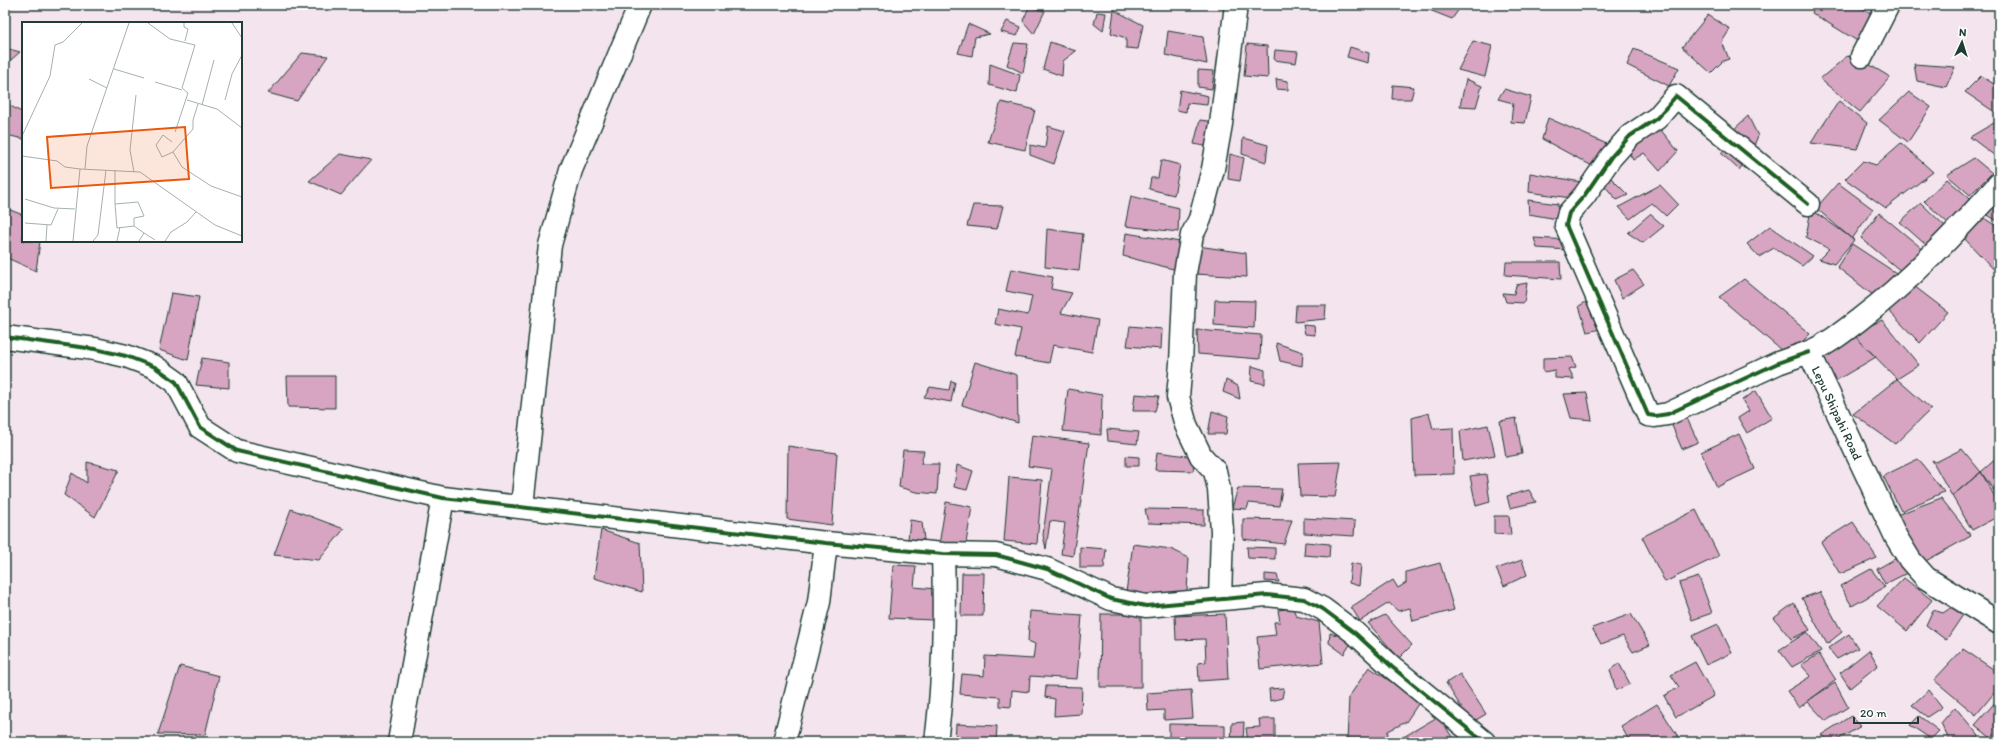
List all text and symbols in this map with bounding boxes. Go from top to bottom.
inset map [22,22,242,242]
north arrow [1942,22,1982,62]
text: N [1958,26,1967,39]
street label: Lepu Shipahi Road [1809,364,1865,462]
scale bar [1854,699,1918,725]
text: 20 m [1860,706,1887,720]

